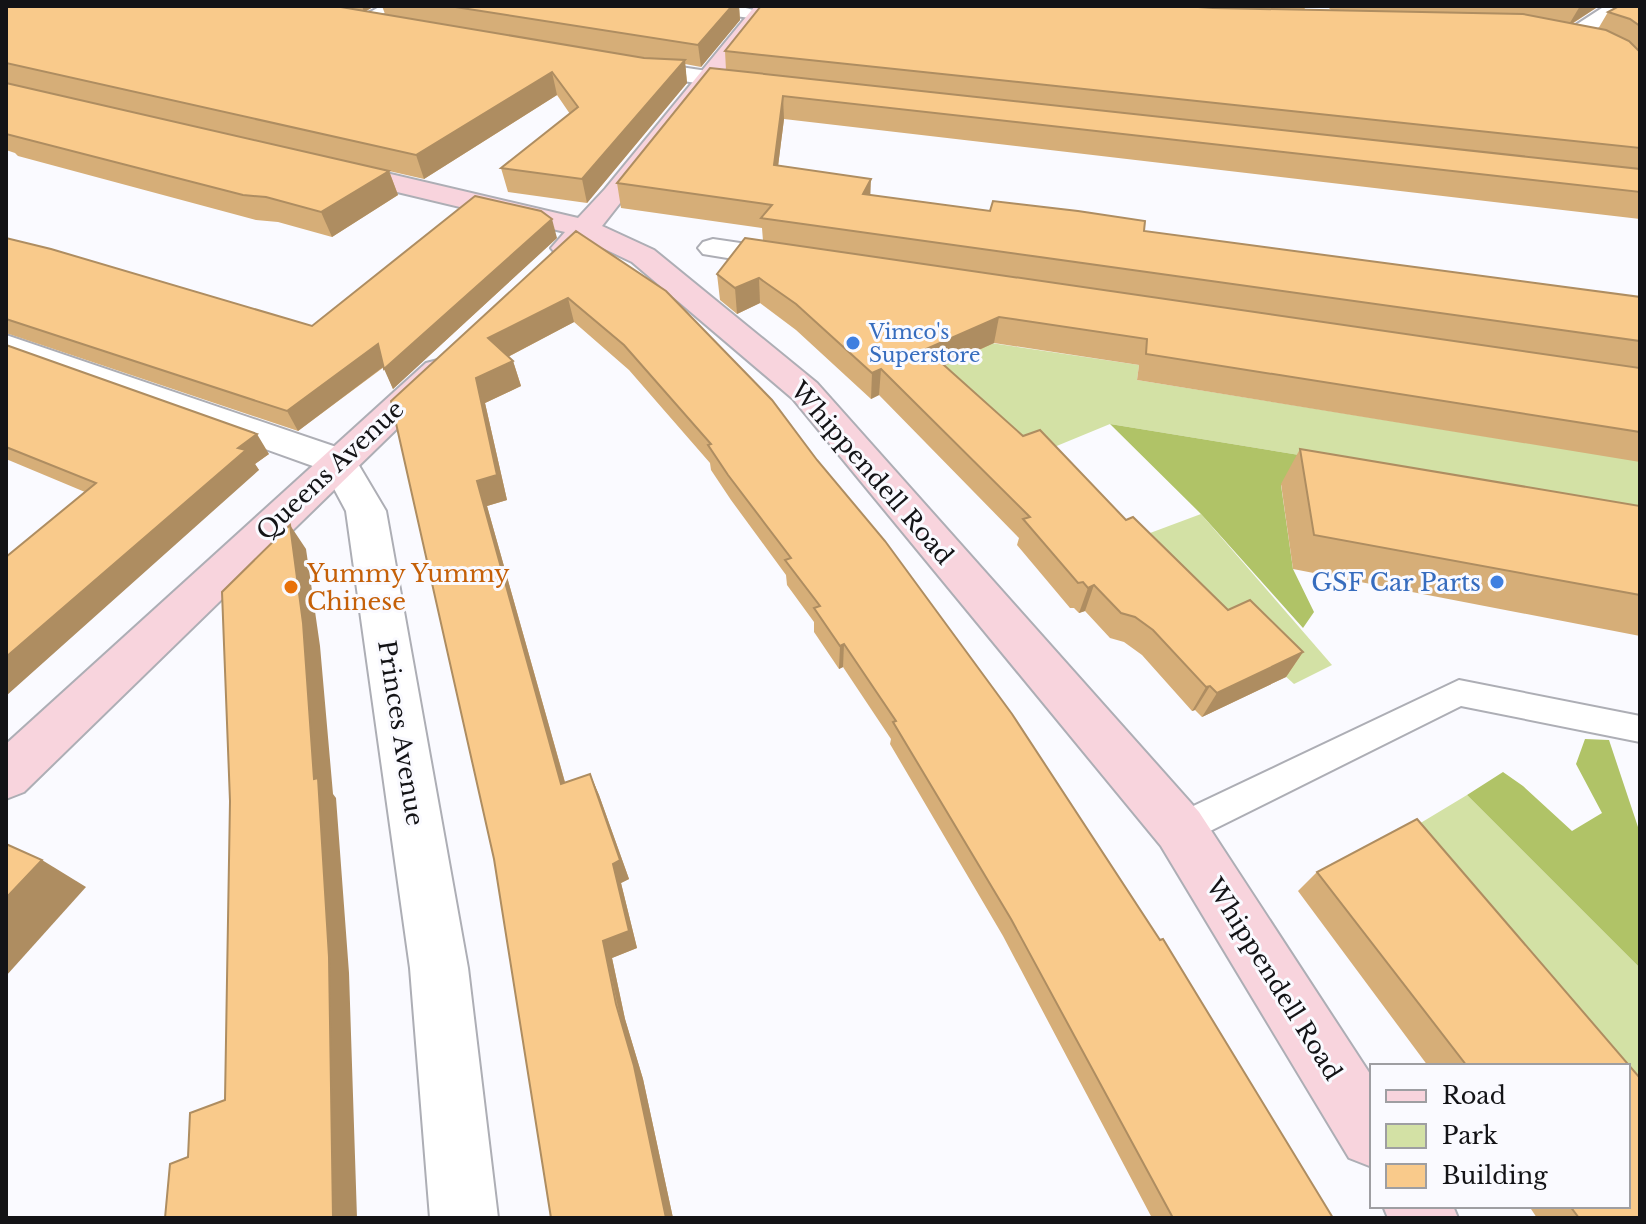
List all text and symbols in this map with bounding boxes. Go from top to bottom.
place label: Vimco's Superstore [868,320,980,367]
marker: Vimco's Superstore [844,334,862,352]
street label: Whippendell Road [784,375,959,570]
street label: Queens Avenue [250,394,410,546]
place label: Yummy Yummy Chinese [306,559,510,616]
place label: GSF Car Parts [1311,568,1481,597]
marker: GSF Car Parts [1488,573,1506,591]
marker: Yummy Yummy Chinese [282,578,300,596]
street label: Princes Avenue [372,638,430,828]
street label: Whippendell Road [1200,872,1348,1085]
legend [1370,1064,1630,1208]
text: Road [1442,1081,1506,1110]
text: Park [1442,1121,1498,1150]
text: Building [1442,1161,1548,1190]

